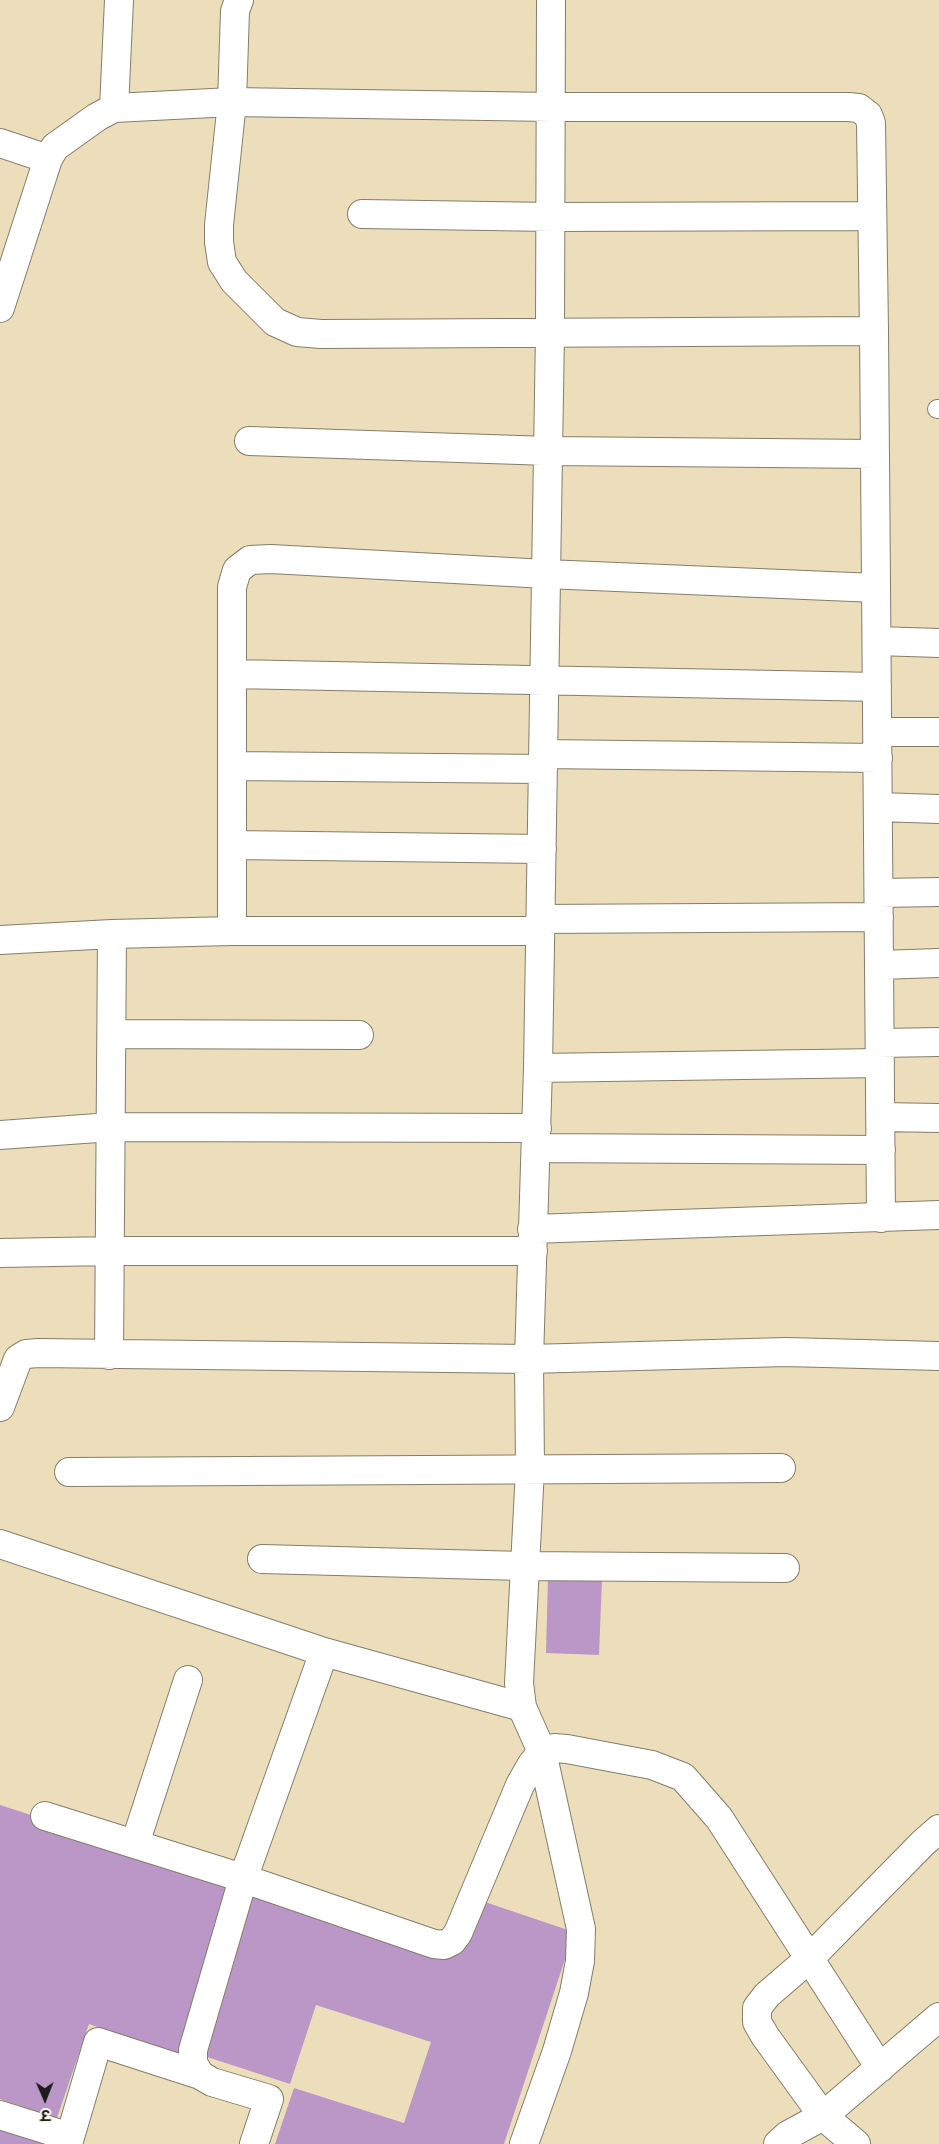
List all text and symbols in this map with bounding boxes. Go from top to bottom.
north arrow [20,2074,70,2124]
text: उ [40,2106,50,2123]

